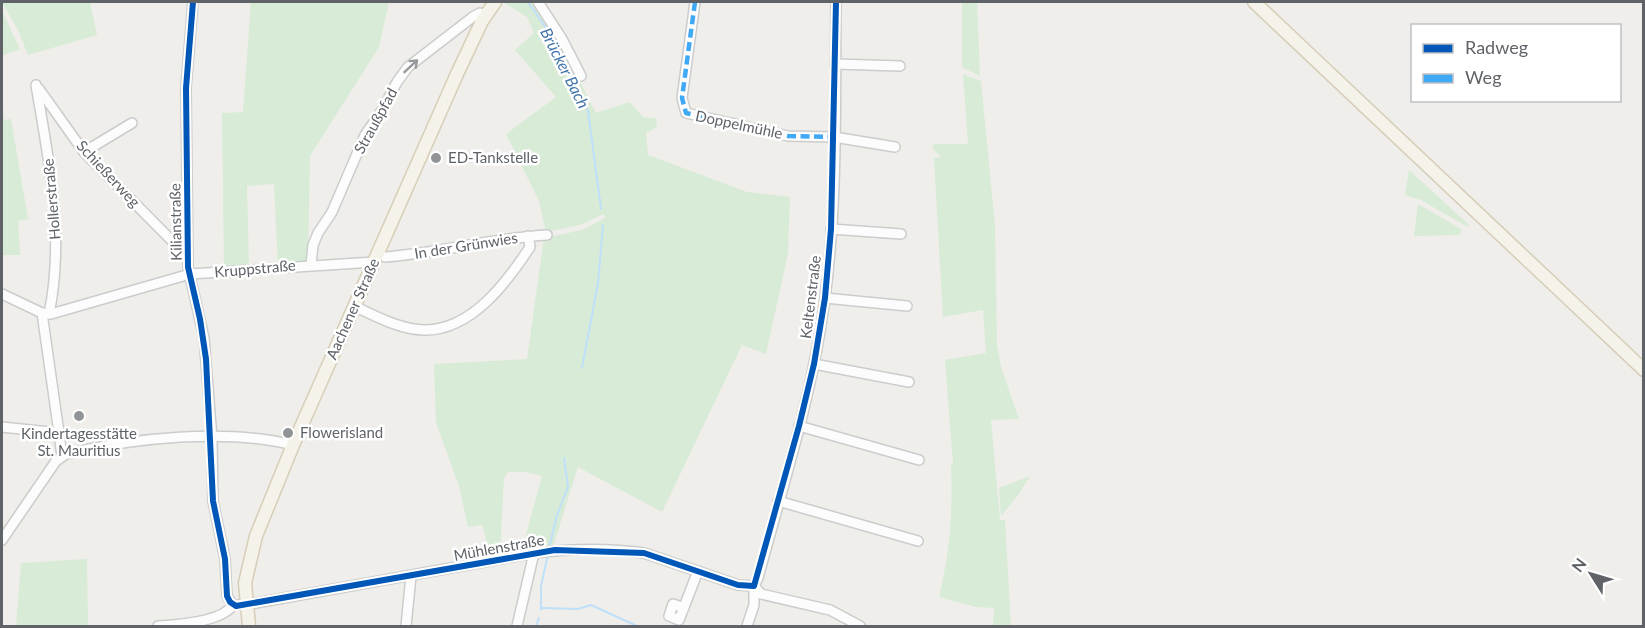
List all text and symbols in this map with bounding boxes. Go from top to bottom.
water label: Brücker Bach [537,24,594,111]
legend [1411,24,1621,102]
text: Radweg [1465,36,1528,58]
one-way arrow [404,59,419,73]
text: Weg [1465,66,1502,88]
street label: Straußpfad [350,84,401,157]
street label: Doppelmühle [694,106,784,142]
street label: Schießerweg [73,136,144,211]
place label: ED-Tankstelle [448,148,538,166]
marker: ED-Tankstelle [429,151,443,165]
street label: Hollerstraße [38,158,64,240]
street label: Kilianstraße [165,183,185,261]
street label: In der Grünwies [413,228,519,262]
street label: Keltenstraße [796,254,824,340]
street label: Kruppstraße [213,255,297,281]
street label: Aachener Straße [322,255,382,362]
marker: Kindertagesstätte St. Mauritius [72,409,86,423]
place label: Flowerisland [300,423,383,441]
place label: Kindertagesstätte St. Mauritius [21,424,137,459]
marker: Flowerisland [281,426,295,440]
street label: Mühlenstraße [452,530,546,564]
north arrow [1561,544,1621,604]
text: N [1567,554,1590,575]

